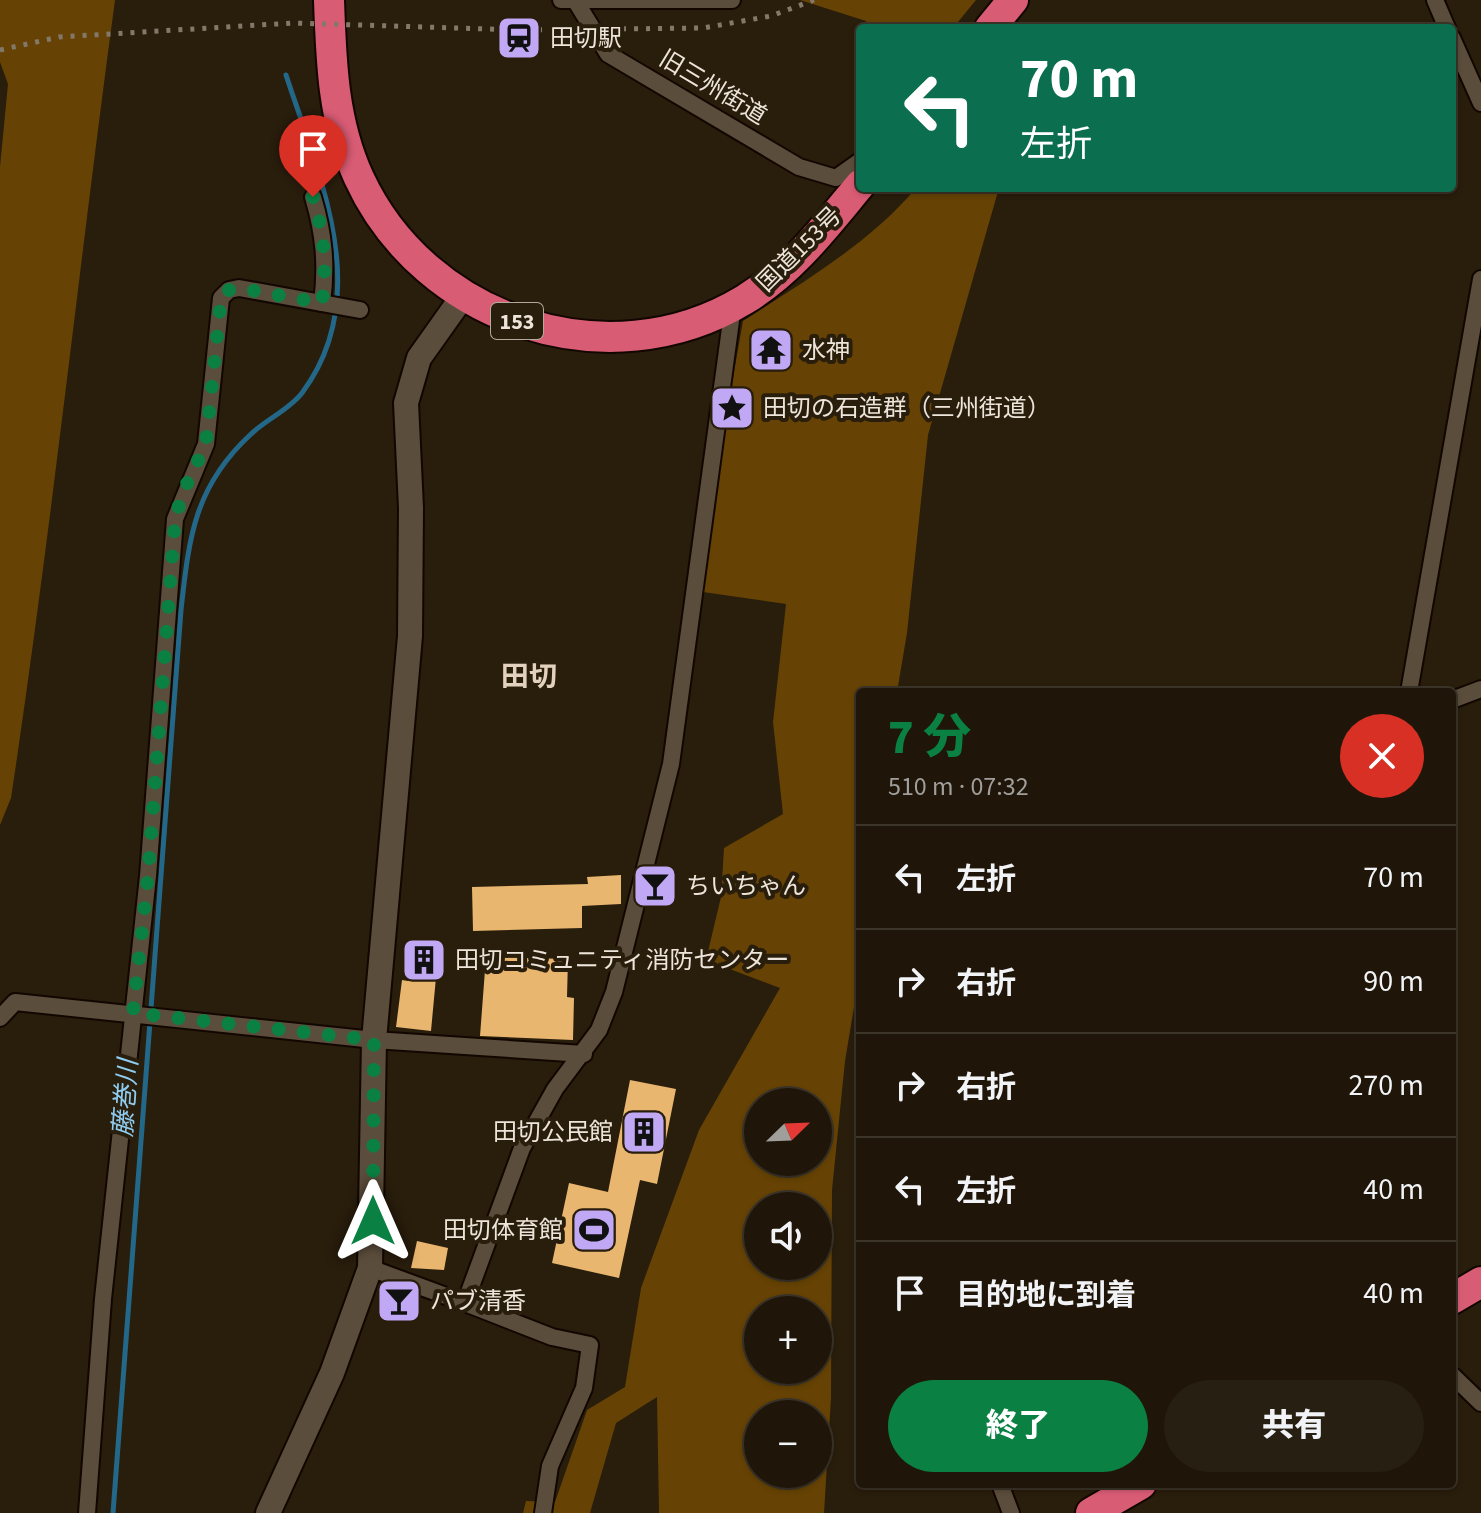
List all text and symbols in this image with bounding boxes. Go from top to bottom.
station icon: 田切駅 [495,14,543,62]
place label: 田切駅 [550,21,622,56]
text: 70 m [1020,40,1138,119]
street label: 旧三州街道 [652,42,773,133]
icon: left [888,56,992,160]
pin [279,115,347,197]
text: 左折 [1020,119,1092,170]
icon: arrive [291,127,335,171]
street label: 国道153号 [749,199,850,300]
road number: 153 [491,303,543,339]
temple icon: 水神 [747,326,795,374]
place label: 水神 [802,333,850,368]
place icon: 田切の石造群（三州街道） [708,384,756,432]
place label: 田切の石造群（三州街道） [763,391,1051,426]
district label: 田切 [501,657,557,697]
text: 7 分 [888,704,971,772]
button: close [1340,714,1424,798]
text: 510 m · 07:32 [888,768,1029,805]
icon: left [888,855,932,899]
text: 70 m [1363,856,1424,899]
text: 左折 [956,858,1016,901]
bar icon: ちいちゃん [631,862,679,910]
place label: ちいちゃん [686,869,806,904]
building icon: 田切コミュニティ消防センター [400,936,448,984]
place label: 田切コミュニティ消防センター [455,943,790,978]
icon: right [888,959,932,1003]
text: 90 m [1363,960,1424,1003]
text: 右折 [956,962,1016,1005]
water label: 藤巻川 [104,1055,147,1138]
icon: right [888,1063,932,1107]
text: 270 m [1348,1064,1424,1107]
text: 右折 [956,1066,1016,1109]
north arrow [744,1088,832,1176]
map controls [744,1088,832,1488]
building icon: 田切公民館 [620,1108,668,1156]
place label: 田切公民館 [493,1115,613,1150]
icon: left [888,1167,932,1211]
text: 40 m [1363,1168,1424,1211]
text: 左折 [956,1170,1016,1213]
position arrow [331,1179,415,1263]
button: sound [744,1192,832,1280]
sports icon: 田切体育館 [570,1206,618,1254]
place label: 田切体育館 [443,1213,563,1248]
icon: arrive [888,1271,932,1315]
text: 40 m [1363,1272,1424,1315]
text: 目的地に到着 [956,1274,1136,1317]
bar icon: パブ清香 [375,1277,423,1325]
place label: パブ清香 [430,1284,526,1319]
button: + [744,1296,832,1384]
button: 終了 [888,1380,1148,1472]
button: 共有 [1164,1380,1424,1472]
button: − [744,1400,832,1488]

